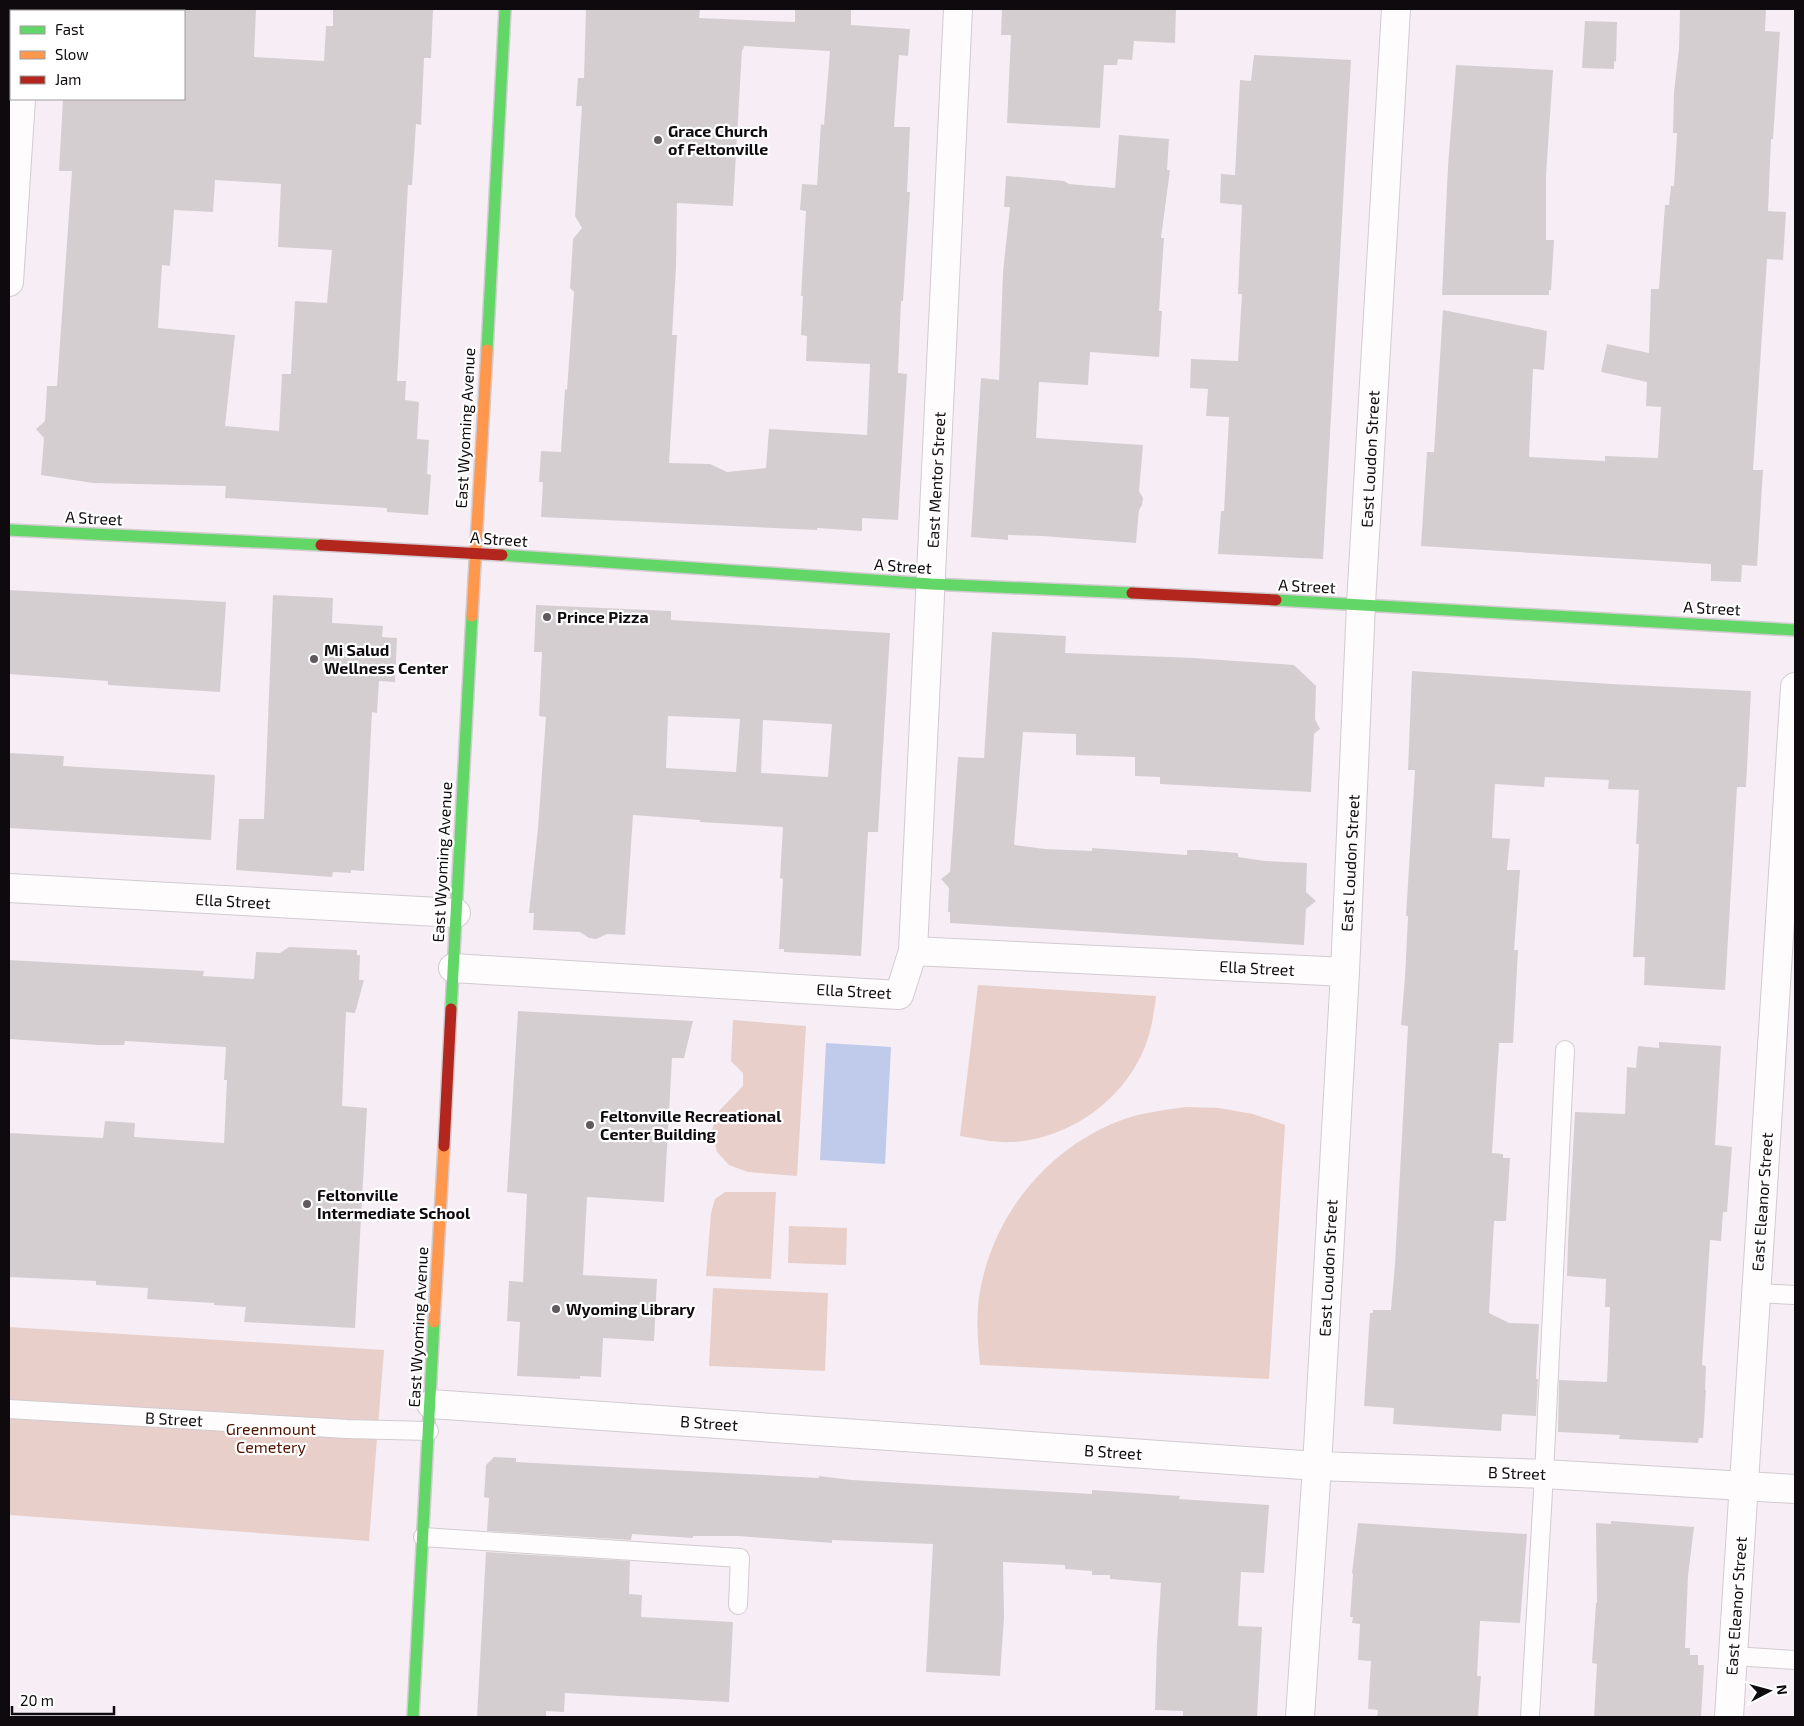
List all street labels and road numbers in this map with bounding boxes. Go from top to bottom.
street label: East Wyoming Avenue [451,347,478,509]
street label: East Loudon Street [1356,390,1383,528]
street label: East Mentor Street [922,411,949,549]
street label: A Street [65,507,123,528]
street label: A Street [470,527,528,550]
street label: A Street [874,554,932,577]
street label: A Street [1278,575,1336,596]
street label: A Street [1683,597,1741,618]
street label: East Wyoming Avenue [428,781,455,943]
street label: East Loudon Street [1336,794,1363,932]
street label: Ella Street [195,889,271,912]
street label: Ella Street [1219,956,1295,979]
street label: Ella Street [816,979,892,1002]
street label: East Eleanor Street [1747,1132,1776,1272]
street label: East Loudon Street [1314,1199,1341,1337]
street label: East Wyoming Avenue [404,1246,431,1408]
street label: B Street [145,1407,203,1430]
street label: B Street [679,1411,739,1434]
street label: B Street [1083,1440,1143,1463]
street label: B Street [1488,1462,1546,1483]
street label: East Eleanor Street [1721,1536,1750,1676]

